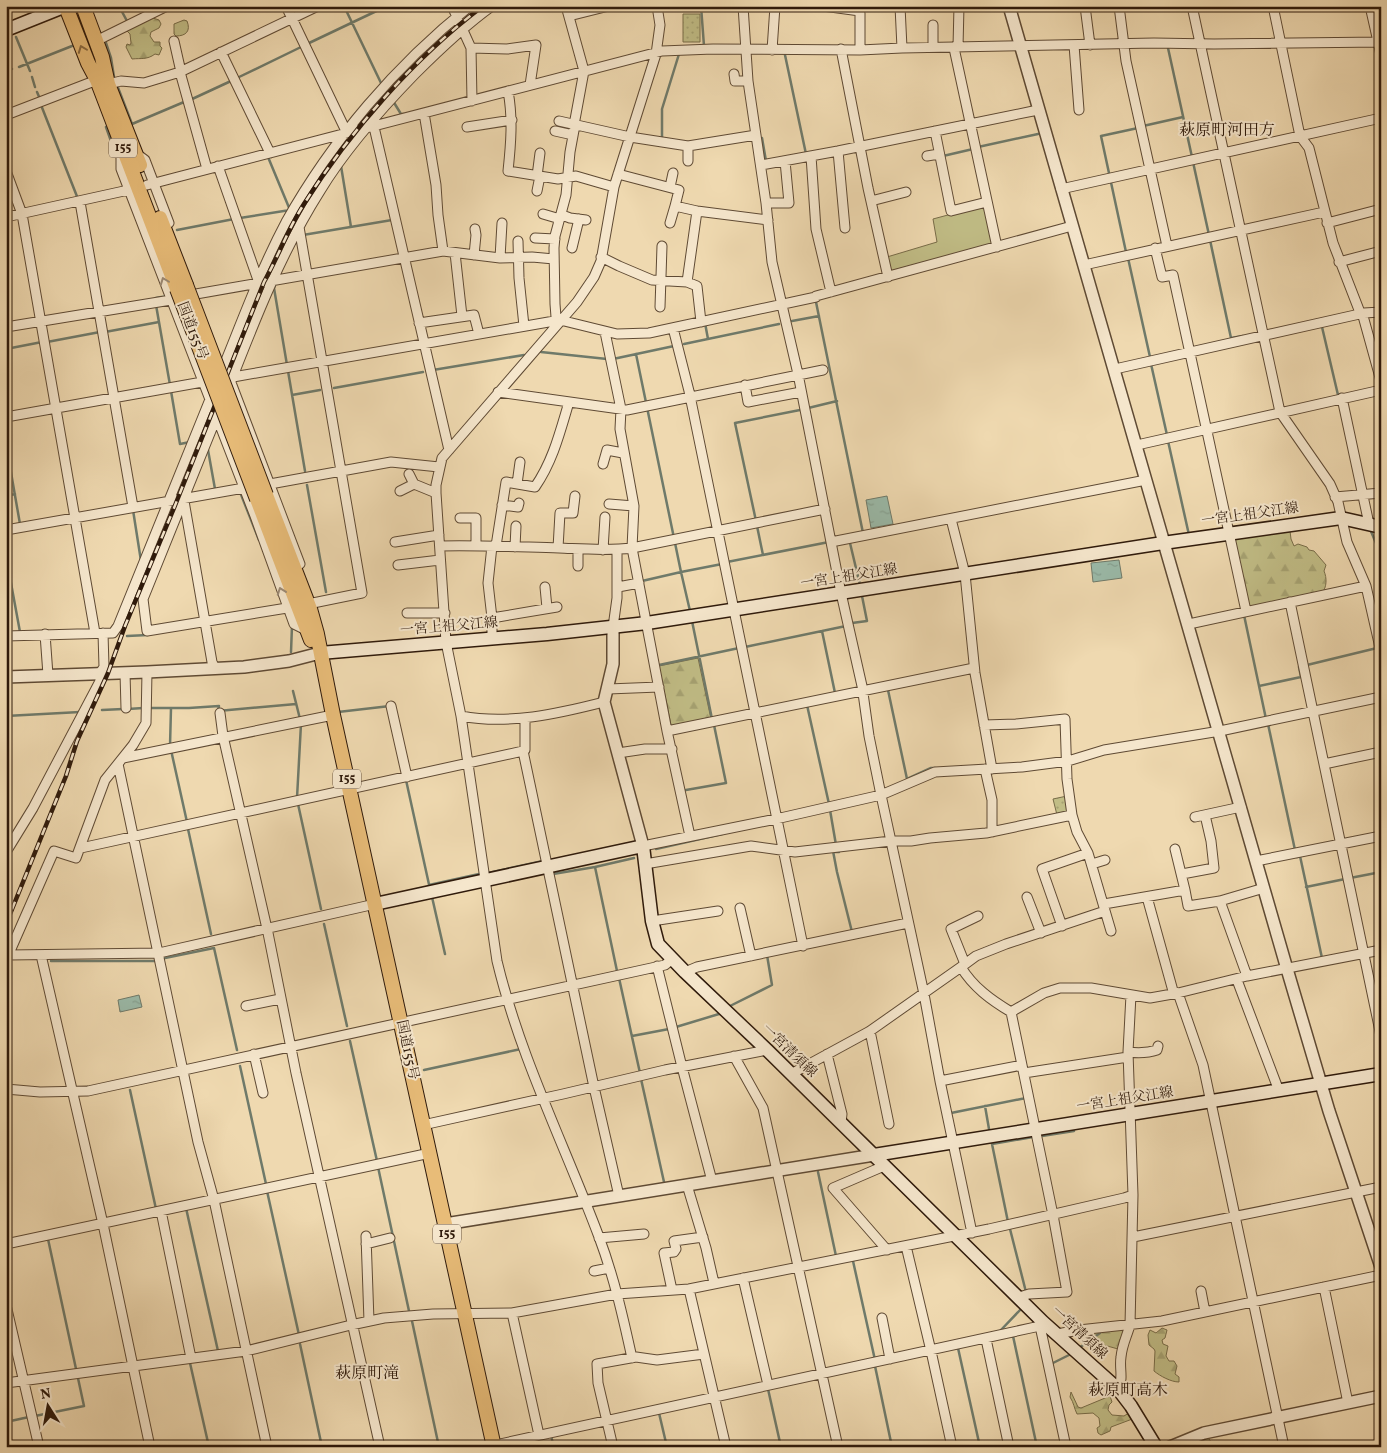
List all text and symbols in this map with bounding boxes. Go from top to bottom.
one-way arrow [78,45,88,53]
district label: 萩原町河田方 [1179,120,1275,142]
road number: 155 [109,138,137,158]
one-way arrow [160,277,170,286]
street label: 国道155号 [172,299,212,363]
street label: 一宮上祖父江線 [1200,499,1300,531]
street label: 一宮上祖父江線 [799,560,899,594]
one-way arrow [277,588,287,596]
street label: 一宮上祖父江線 [399,613,499,641]
road number: 155 [333,770,361,789]
street label: 国道155号 [391,1018,423,1082]
street label: 一宮清須線 [757,1020,821,1082]
street label: 一宮上祖父江線 [1075,1083,1175,1117]
road number: 155 [433,1224,461,1244]
street label: 一宮清須線 [1047,1302,1111,1364]
district label: 萩原町滝 [335,1363,399,1385]
north arrow [22,1380,72,1430]
district label: 萩原町高木 [1088,1380,1168,1402]
text: N [39,1384,53,1405]

